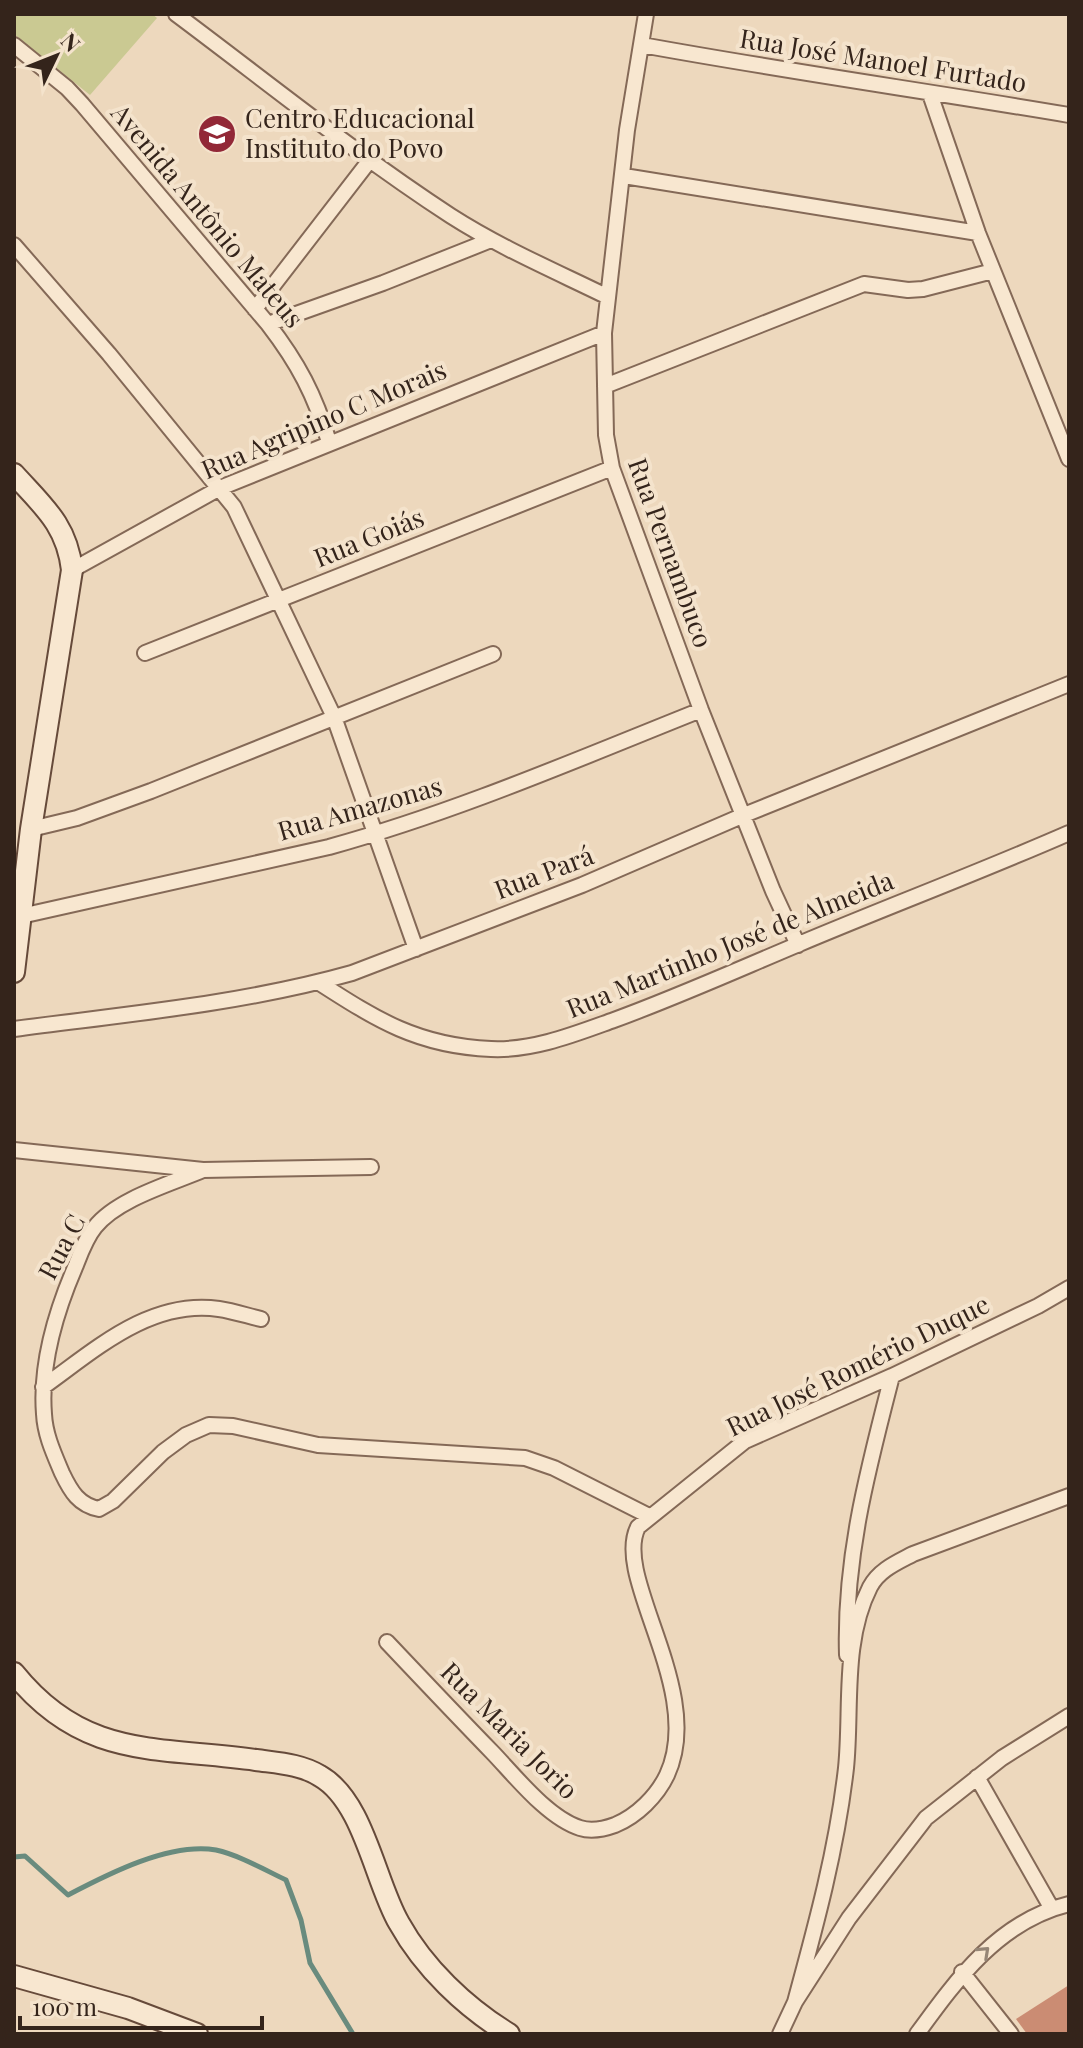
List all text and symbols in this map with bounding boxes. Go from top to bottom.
north arrow [16,16,96,96]
street label: Rua José Manoel Furtado [737,20,1029,99]
text: N [55,26,88,58]
street label: Avenida Antônio Mateus [103,95,312,334]
place label: Centro Educacional Instituto do Povo [245,100,475,165]
school or university icon: Centro Educacional Instituto do Povo [196,113,238,155]
street label: Rua Agripino C Morais [196,351,451,486]
street label: Rua Pernambuco [621,453,722,652]
street label: Rua Goiás [308,499,429,575]
street label: Rua Amazonas [273,767,446,848]
street label: Rua Pará [489,837,598,906]
street label: Rua Martinho José de Almeida [561,862,898,1025]
street label: Rua C [29,1208,92,1285]
street label: Rua José Romério Duque [720,1286,995,1444]
street label: Rua Maria Jorio [434,1654,586,1806]
one-way arrow [975,1947,989,1962]
scale bar [20,1980,262,2030]
text: 100 m [32,1990,97,2022]

